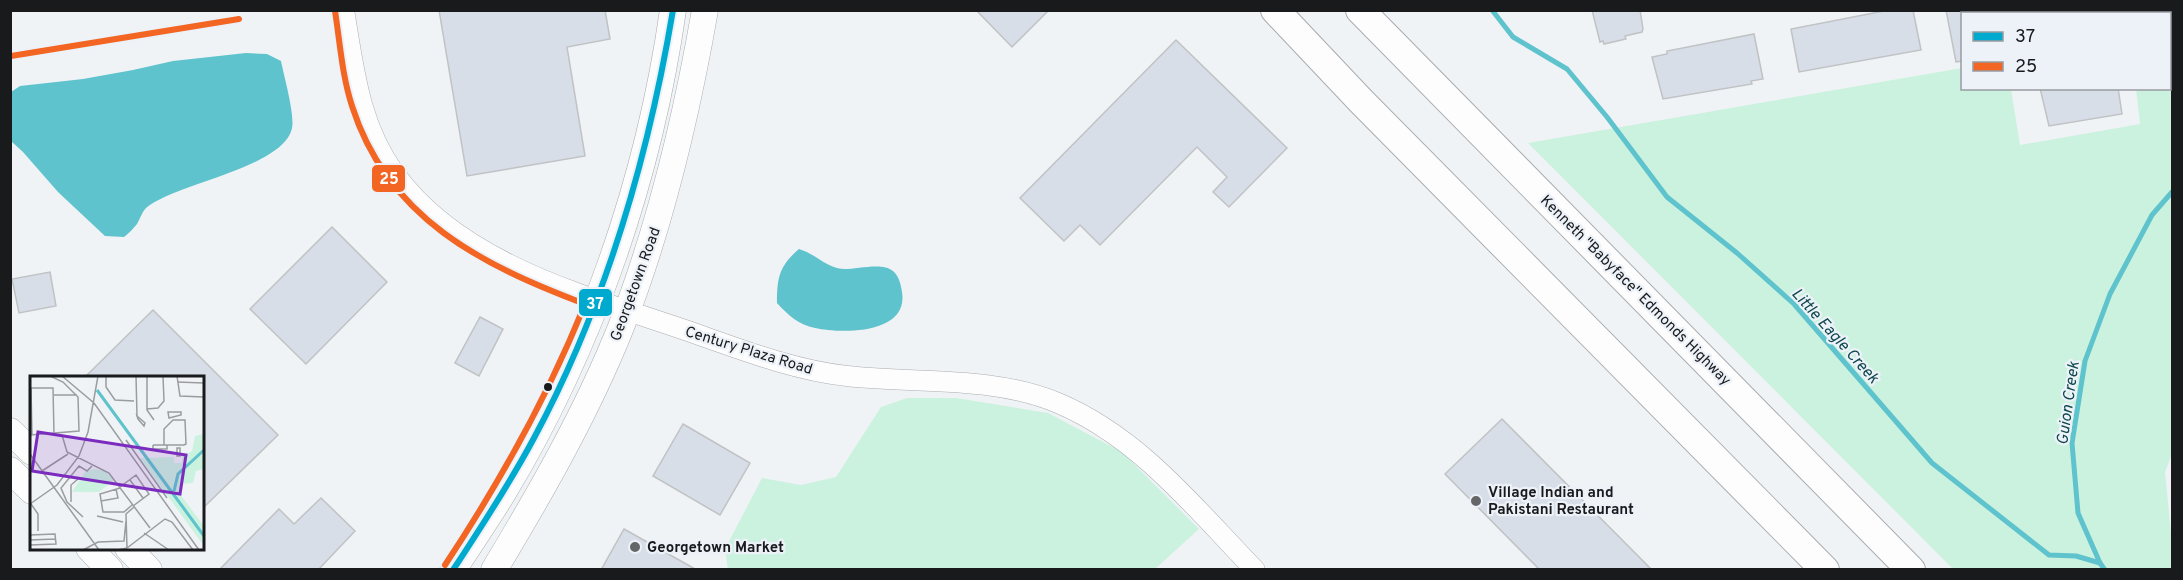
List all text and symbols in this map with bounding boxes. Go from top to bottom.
legend [1961,12,2171,90]
text: 37 [2015,26,2035,49]
text: 25 [2015,56,2037,79]
line badge: 25 [371,164,406,193]
text: 25 [379,170,399,190]
street label: Kenneth "Babyface" Edmonds Highway [1536,192,1734,390]
street label: Georgetown Road [607,225,666,344]
water label: Little Eagle Creek [1786,285,1883,389]
line badge: 37 [578,288,613,317]
text: 37 [586,295,604,315]
street label: Century Plaza Road [682,323,815,380]
water label: Guion Creek [2053,359,2085,446]
inset map [30,376,204,550]
unlabelled marker [542,381,554,393]
place label: Village Indian and Pakistani Restaurant [1488,484,1634,520]
marker: Village Indian and Pakistani Restaurant [1469,494,1483,508]
place label: Georgetown Market [647,539,784,558]
marker: Georgetown Market [628,540,642,554]

